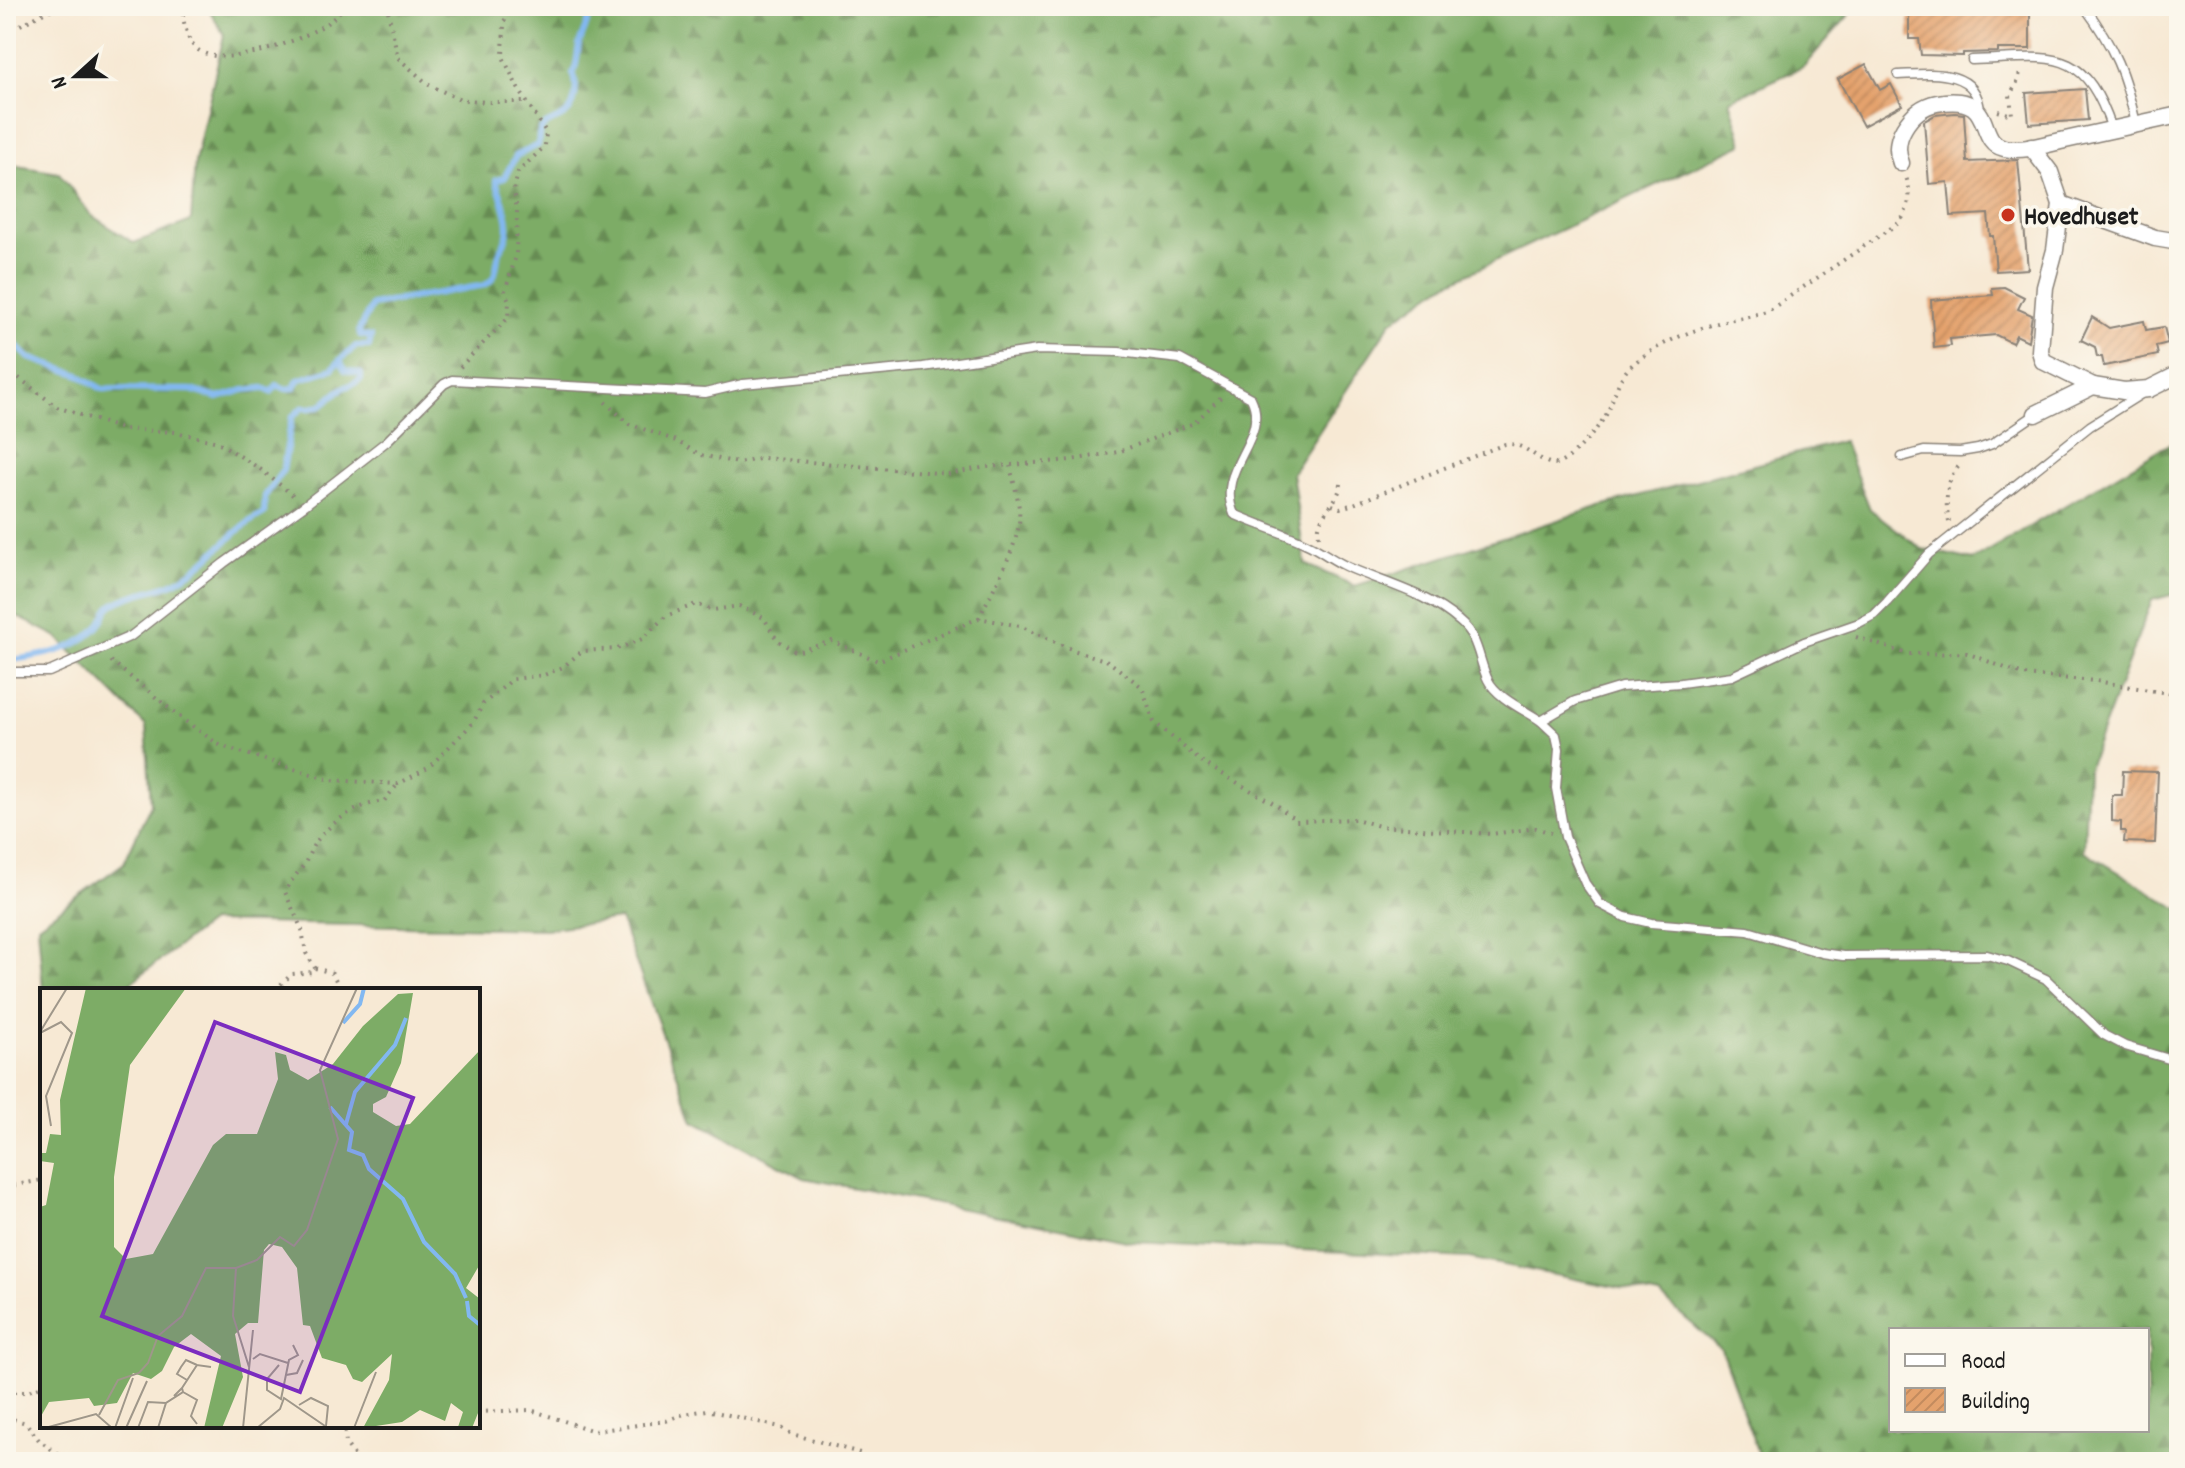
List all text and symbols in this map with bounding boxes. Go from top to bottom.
north arrow [36,36,116,116]
text: N [44,71,77,93]
place label: Hovedhuset [2024,200,2139,237]
marker: Hovedhuset [1999,206,2017,224]
inset map [40,988,480,1428]
legend [1889,1328,2149,1432]
text: Road [1961,1346,2006,1380]
text: Building [1961,1386,2030,1420]

